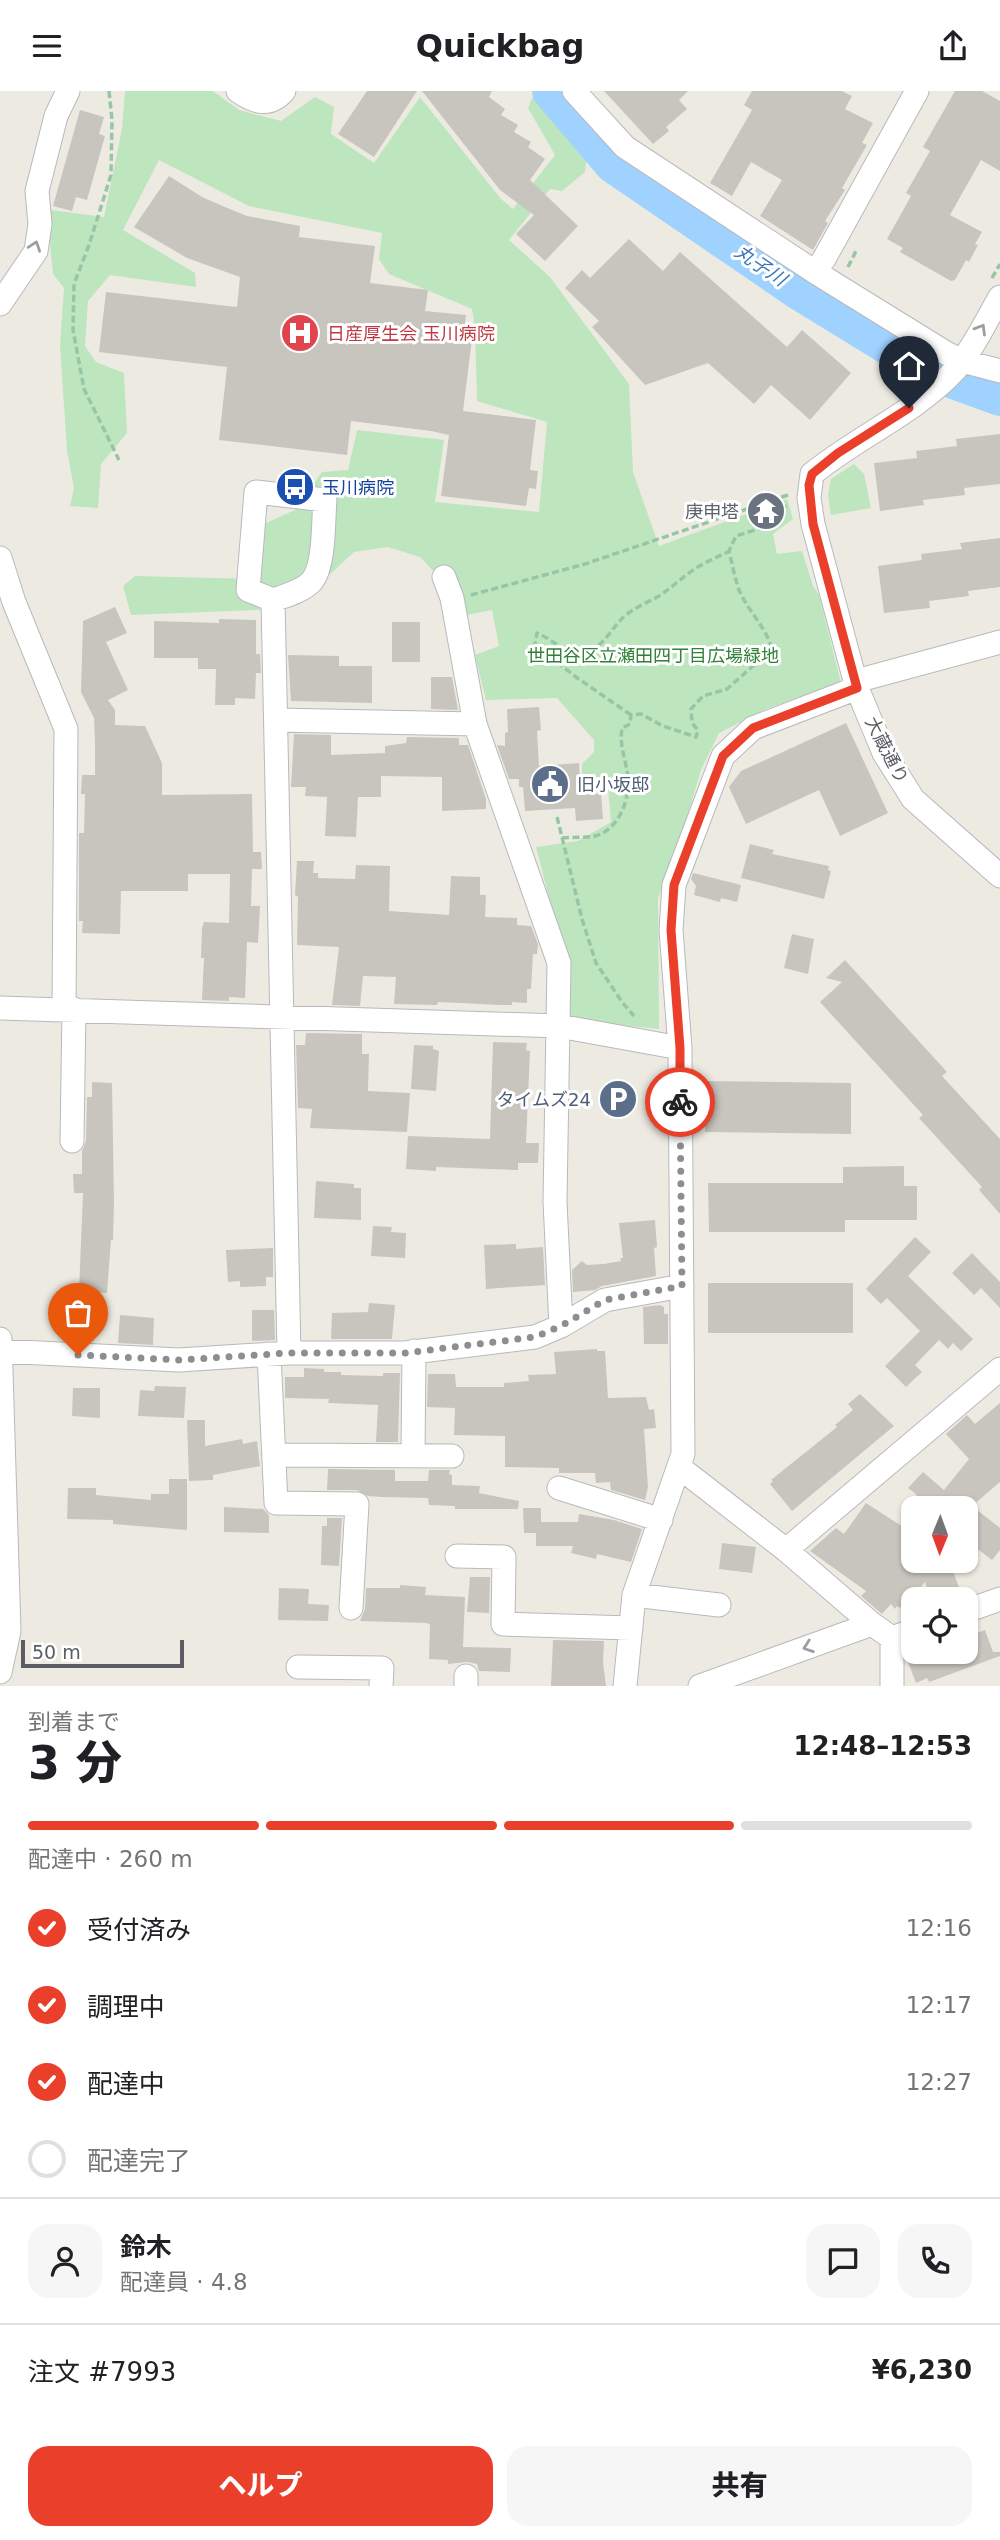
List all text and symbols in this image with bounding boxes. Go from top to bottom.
icon: menu [28,27,66,65]
text: Quickbag [416,27,584,65]
icon: share [934,27,972,65]
one-way arrow [27,240,41,253]
water label: 丸子川 [731,240,792,291]
hospital icon: 日産厚生会 玉川病院 [279,312,321,354]
place label: 日産厚生会 玉川病院 [327,323,495,344]
one-way arrow [973,323,986,336]
pin [879,336,939,408]
icon: home [890,347,928,385]
bus stop icon: 玉川病院 [274,466,316,508]
place label: 玉川病院 [322,477,394,498]
temple icon: 庚申塔 [745,490,787,532]
place label: 庚申塔 [685,501,739,522]
park label: 世田谷区立瀬田四丁目広場緑地 [527,645,779,666]
street label: 大蔵通り [861,713,913,787]
public building icon: 旧小坂邸 [529,763,571,805]
place label: 旧小坂邸 [577,774,649,795]
courier [645,1067,715,1137]
parking icon: タイムズ24 [597,1078,639,1120]
icon: bike [661,1083,699,1121]
place label: タイムズ24 [496,1089,591,1110]
pin [48,1283,108,1355]
icon: bag [59,1294,97,1332]
north arrow [901,1496,978,1573]
map controls [901,1496,978,1664]
button: locate [901,1587,978,1664]
scale bar [21,1637,184,1669]
one-way arrow [803,1639,815,1653]
text: 50 m [32,1641,81,1663]
text: 到着まで [28,1709,120,1735]
text: 12:48–12:53 [793,1731,972,1761]
text: 3 分 [28,1736,122,1790]
text: 配達中 · 260 m [28,1846,193,1872]
icon: check [28,1909,66,1947]
text: 受付済み [87,1915,191,1945]
text: 12:16 [906,1915,972,1941]
icon: check [28,1986,66,2024]
text: 調理中 [87,1992,165,2022]
text: 12:17 [906,1992,972,2018]
icon: check [28,2063,66,2101]
text: 配達中 [87,2069,165,2099]
text: 12:27 [906,2069,972,2095]
text: 配達完了 [87,2146,191,2176]
button: person [28,2224,102,2298]
button: chat [806,2224,880,2298]
button: phone [898,2224,972,2298]
text: 鈴木 [120,2232,172,2262]
text: 配達員 · 4.8 [120,2269,248,2295]
text: ¥6,230 [872,2355,972,2385]
text: 注文 #7993 [28,2357,176,2387]
button: ヘルプ [28,2446,493,2526]
button: 共有 [507,2446,972,2526]

